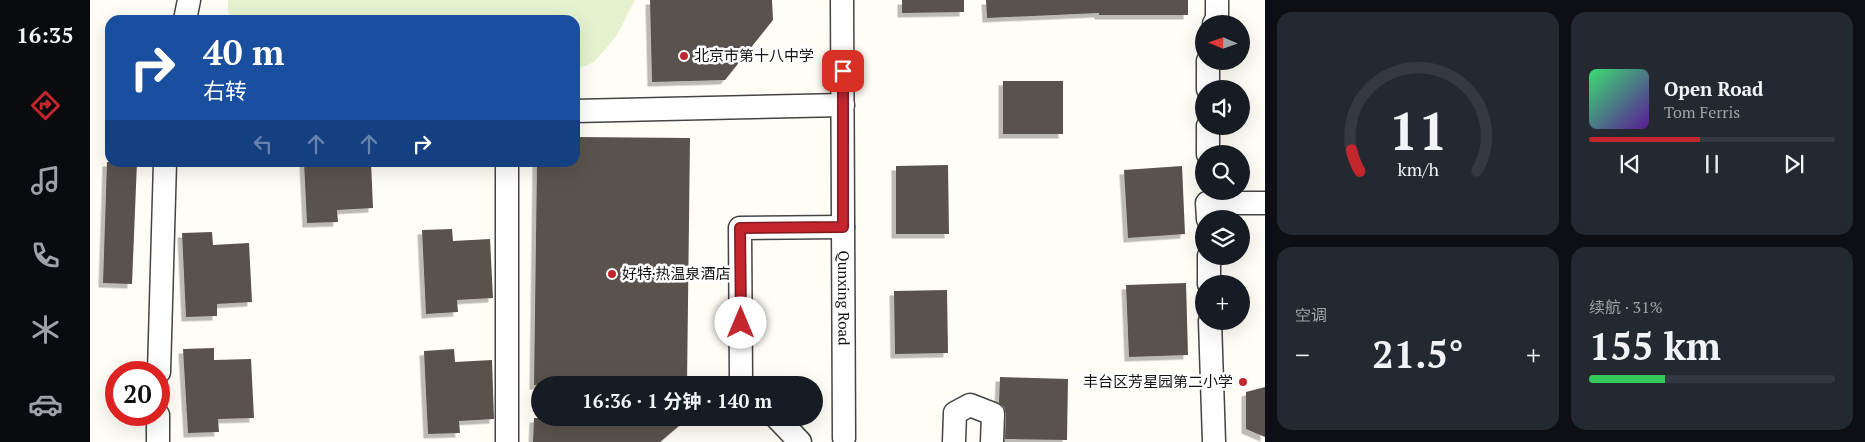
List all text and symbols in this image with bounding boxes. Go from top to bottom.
north arrow [1195,15,1250,70]
map controls [1195,15,1250,330]
text: 16:35 [16,20,74,49]
text: 40 m [203,29,284,75]
icon: right [120,35,185,100]
place label: 北京市第十八中学 [694,45,814,65]
marker: 北京市第十八中学 [678,50,690,62]
pin [822,50,864,92]
icon: arrive [829,57,857,85]
text: 右转 [203,76,247,105]
text: Open Road [1664,76,1764,101]
button: sound [1195,80,1250,135]
icon: directions [28,88,63,123]
text: 11 [1389,96,1447,165]
text: Tom Ferris [1664,101,1740,123]
icon: left [249,130,277,158]
icon: ahead [302,130,330,158]
icon: ahead [355,130,383,158]
icon: right [408,130,436,158]
button: search [1195,145,1250,200]
icon: previous [1616,150,1644,178]
icon: pause [1698,150,1726,178]
icon: next [1780,150,1808,178]
text: km/h [1397,157,1439,181]
icon: music [28,163,63,198]
button: layers [1195,210,1250,265]
icon: phone [28,238,63,273]
street label: Qunxing Road [834,250,855,345]
place label: 好特·热温泉酒店 [622,263,731,283]
marker: 好特·热温泉酒店 [606,268,618,280]
button: + [1195,275,1250,330]
position arrow [714,296,766,348]
text: 续航 · 31% [1589,296,1663,318]
text: 空调 [1295,304,1327,326]
icon: climate [28,312,63,347]
text: 155 km [1589,321,1721,371]
text: 21.5° [1372,329,1464,379]
text: − [1295,336,1310,373]
text: + [1526,336,1541,373]
speed limit sign: 20 [105,361,170,426]
place label: 丰台区芳星园第二小学 [1083,371,1233,391]
marker: 丰台区芳星园第二小学 [1237,376,1249,388]
icon: car [28,387,63,422]
text: 16:36 · 1 分钟 · 140 m [582,388,772,413]

